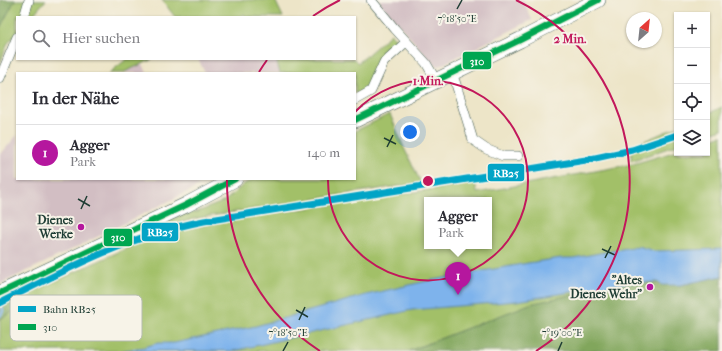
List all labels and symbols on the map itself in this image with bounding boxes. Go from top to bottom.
north arrow [626,12,662,48]
text: 7°18'50"E [437,13,477,25]
text: 2 Min. [554,32,587,46]
line badge: 310 [462,51,492,70]
text: 310 [470,55,484,68]
text: 1 Min. [413,74,444,88]
your location [400,122,420,142]
line badge: RB25 [487,163,525,182]
text: RB25 [493,167,519,180]
centre of rings [421,174,435,188]
place label: Dienes Werke [37,213,74,241]
marker: Dienes Werke [76,222,86,232]
line badge: RB25 [141,222,179,242]
text: RB25 [147,226,173,239]
line badge: 310 [103,228,133,247]
text: 310 [111,231,125,244]
pin: 1 [445,262,471,295]
place label: "Altes Dienes Wehr" [570,273,643,301]
marker: "Altes Dienes Wehr" [645,282,655,292]
legend [10,295,142,341]
text: Bahn RB25 [43,303,96,316]
text: 310 [43,321,57,334]
text: 7°18'50"E [268,327,308,339]
text: 7°19'00"E [542,327,582,339]

